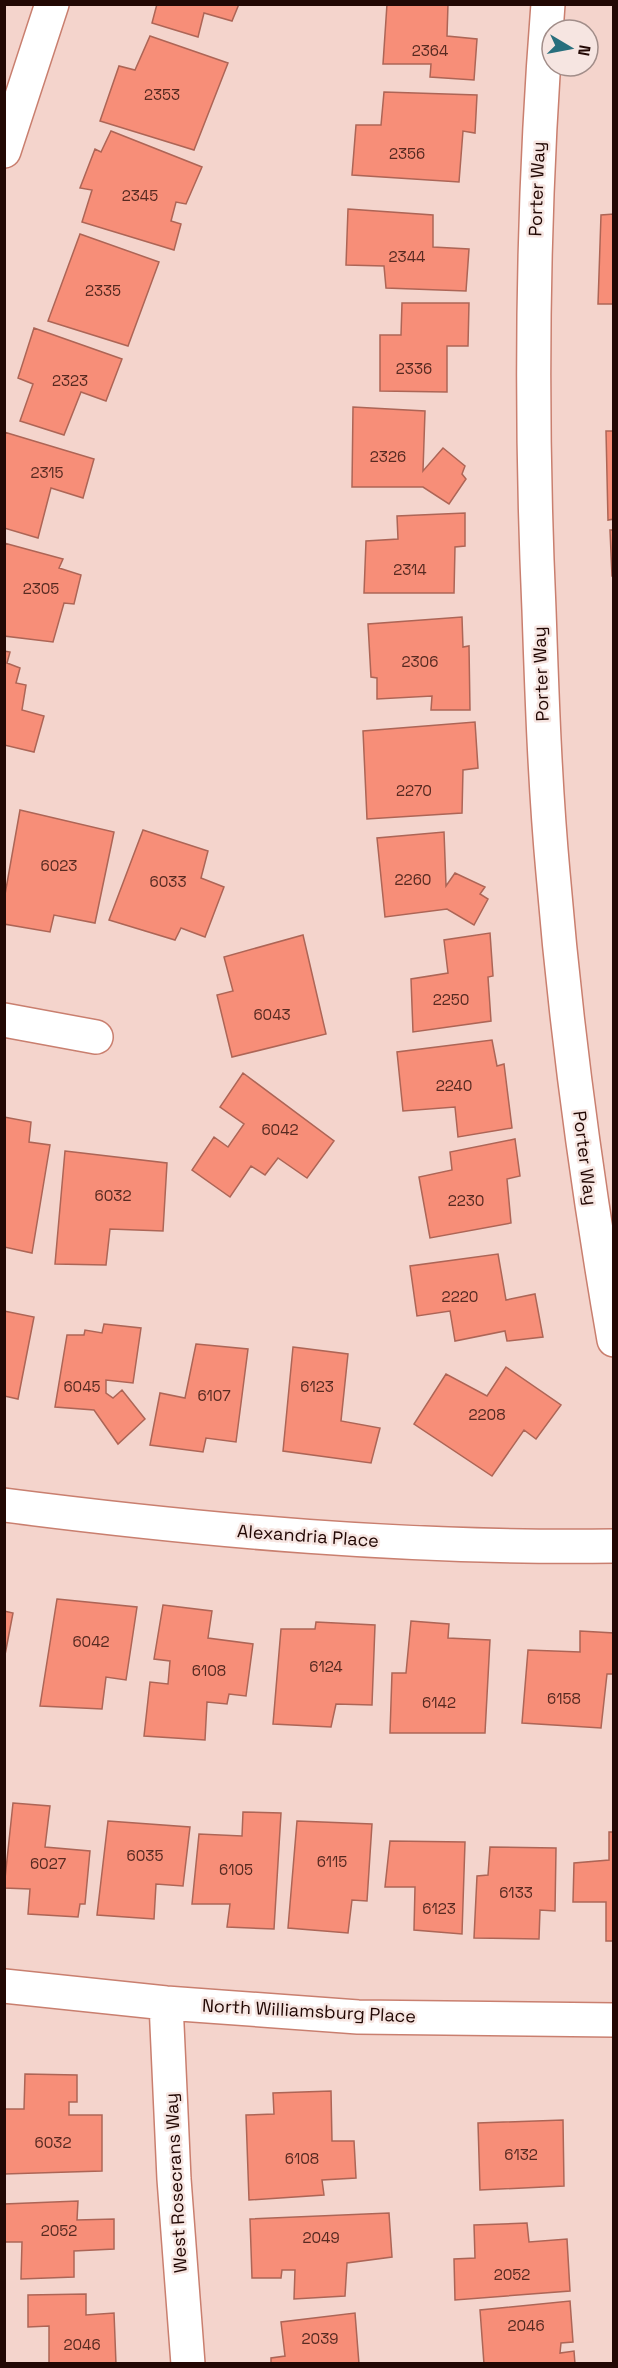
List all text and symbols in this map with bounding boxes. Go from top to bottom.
north arrow [540,18,600,78]
house number: 2364 [412,41,448,60]
text: N [573,43,596,58]
house number: 2353 [144,85,180,104]
street label: Porter Way [523,141,550,237]
house number: 2356 [389,144,425,163]
house number: 2345 [122,186,158,205]
house number: 2344 [389,247,425,266]
house number: 2335 [85,281,121,300]
house number: 2336 [396,359,432,378]
house number: 2323 [52,371,88,390]
house number: 2326 [370,447,406,466]
house number: 2315 [30,463,64,482]
house number: 2314 [393,560,427,579]
house number: 2305 [23,579,59,598]
street label: Porter Way [527,626,554,722]
house number: 2306 [402,652,438,671]
house number: 2270 [396,781,432,800]
house number: 6023 [41,856,77,875]
house number: 2260 [395,870,431,889]
house number: 6033 [150,872,186,891]
house number: 2250 [433,990,469,1009]
house number: 6043 [253,1005,291,1024]
house number: 2240 [436,1076,472,1095]
street label: Porter Way [568,1109,603,1207]
house number: 6042 [261,1120,299,1139]
house number: 6032 [95,1186,131,1205]
house number: 2230 [448,1191,484,1210]
house number: 2220 [442,1287,478,1306]
house number: 6045 [63,1377,101,1396]
house number: 6123 [300,1377,334,1396]
house number: 6107 [197,1386,231,1405]
house number: 2208 [468,1405,506,1424]
street label: Alexandria Place [236,1519,380,1552]
house number: 6042 [72,1632,110,1651]
house number: 6124 [309,1657,343,1676]
house number: 6108 [192,1661,226,1680]
house number: 6158 [547,1689,581,1708]
house number: 6142 [422,1693,456,1712]
house number: 6035 [127,1846,163,1865]
house number: 6115 [317,1852,347,1871]
house number: 6027 [30,1854,66,1873]
house number: 6105 [219,1860,253,1879]
house number: 6133 [499,1883,533,1902]
house number: 6123 [422,1899,456,1918]
street label: North Williamsburg Place [201,1993,417,2028]
street label: West Rosecrans Way [159,2092,192,2274]
house number: 6032 [35,2133,71,2152]
house number: 6132 [504,2145,538,2164]
house number: 6108 [285,2149,319,2168]
house number: 2052 [41,2221,77,2240]
house number: 2049 [302,2228,340,2247]
house number: 2052 [494,2265,530,2284]
house number: 2046 [507,2316,545,2335]
house number: 2039 [302,2329,338,2348]
house number: 2046 [63,2335,101,2354]

